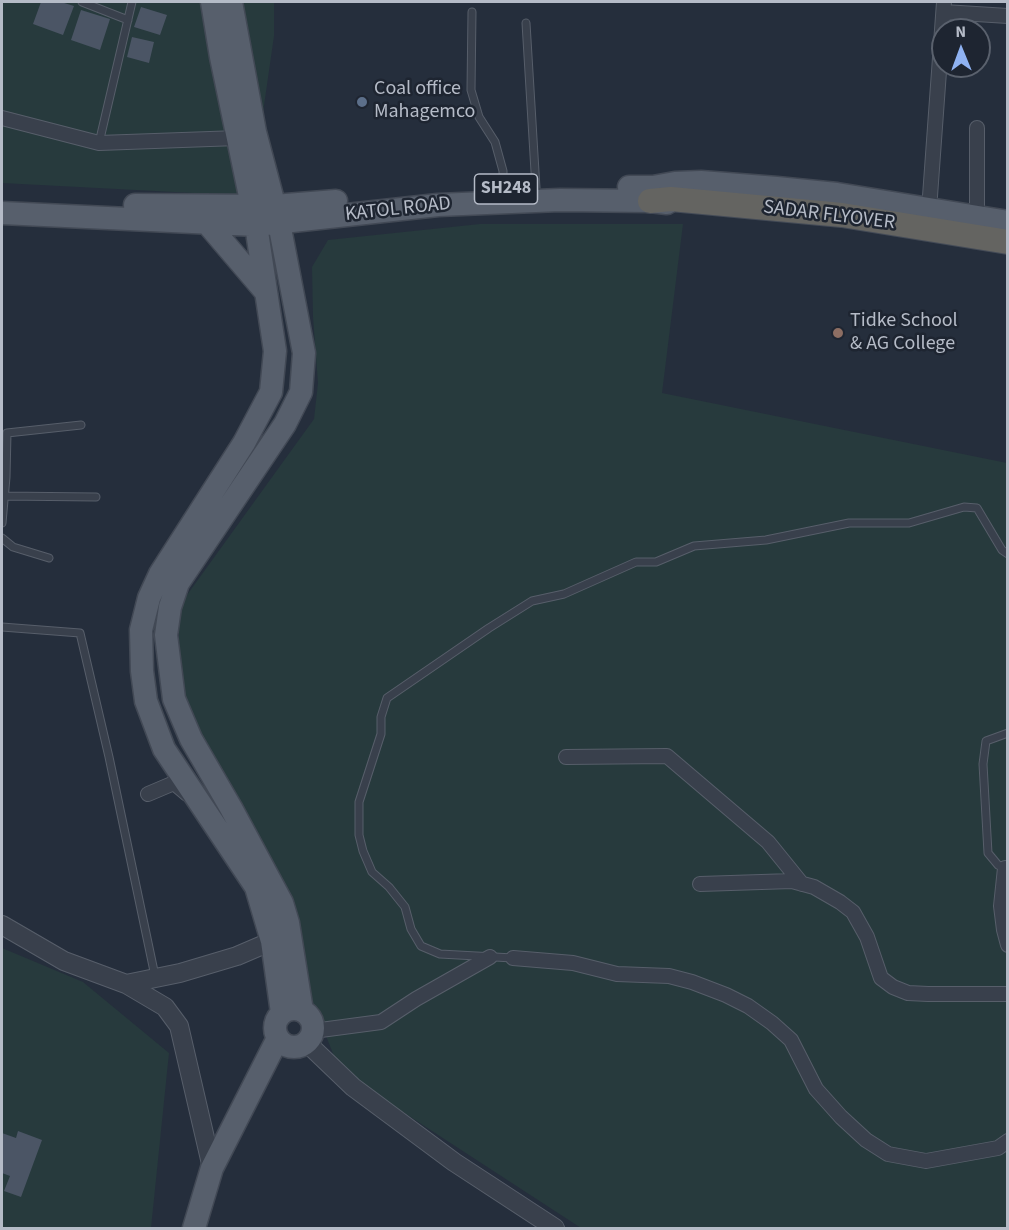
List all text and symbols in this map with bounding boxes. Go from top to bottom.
north arrow [931,18,991,78]
text: N [955,21,966,43]
place label: Coal office Mahagemco [374,78,475,125]
marker: Coal office Mahagemco [355,95,369,109]
road number: SH248 [474,174,538,204]
street label: KATOL ROAD [344,193,452,227]
street label: SADAR FLYOVER [762,196,896,236]
place label: Tidke School & AG College [850,310,958,357]
marker: Tidke School & AG College [831,326,845,340]

